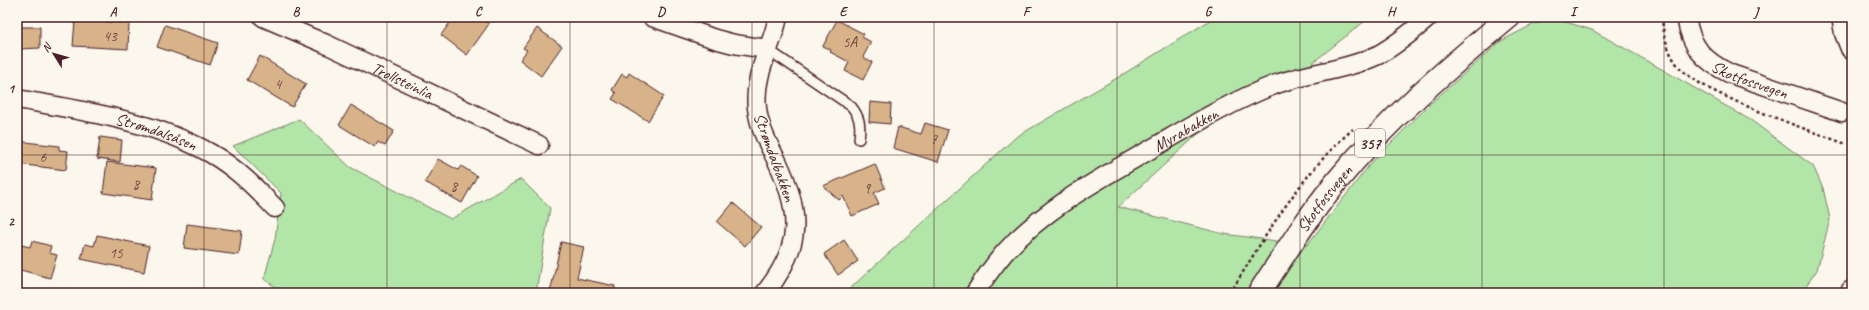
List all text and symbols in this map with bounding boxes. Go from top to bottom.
text: A [110,4,118,20]
text: B [293,4,301,20]
text: C [475,4,483,20]
text: D [657,4,666,20]
text: E [840,4,849,20]
text: F [1023,4,1032,20]
text: G [1205,4,1213,20]
text: H [1387,4,1397,20]
text: I [1570,4,1579,20]
text: J [1753,4,1760,20]
house number: 43 [103,27,118,46]
house number: 5A [843,33,859,52]
north arrow [34,34,74,74]
text: N [38,39,55,55]
street label: Skotfossvegen [1707,56,1791,104]
street label: Trollsteinlia [368,57,437,105]
house number: 4 [275,75,283,94]
text: 1 [8,81,16,97]
street label: Myrabakken [1150,102,1223,156]
street label: Strømdalsåsen [113,108,201,156]
street label: Strømdalbakken [749,110,801,206]
road number: 357 [1355,129,1385,157]
house number: 7 [931,130,939,149]
house number: 6 [40,148,48,167]
street label: Skotfossvegen [1292,160,1357,236]
house number: 8 [133,175,141,194]
house number: 8 [451,177,459,196]
house number: 9 [864,179,872,198]
text: 2 [8,214,15,230]
house number: 15 [109,244,124,263]

